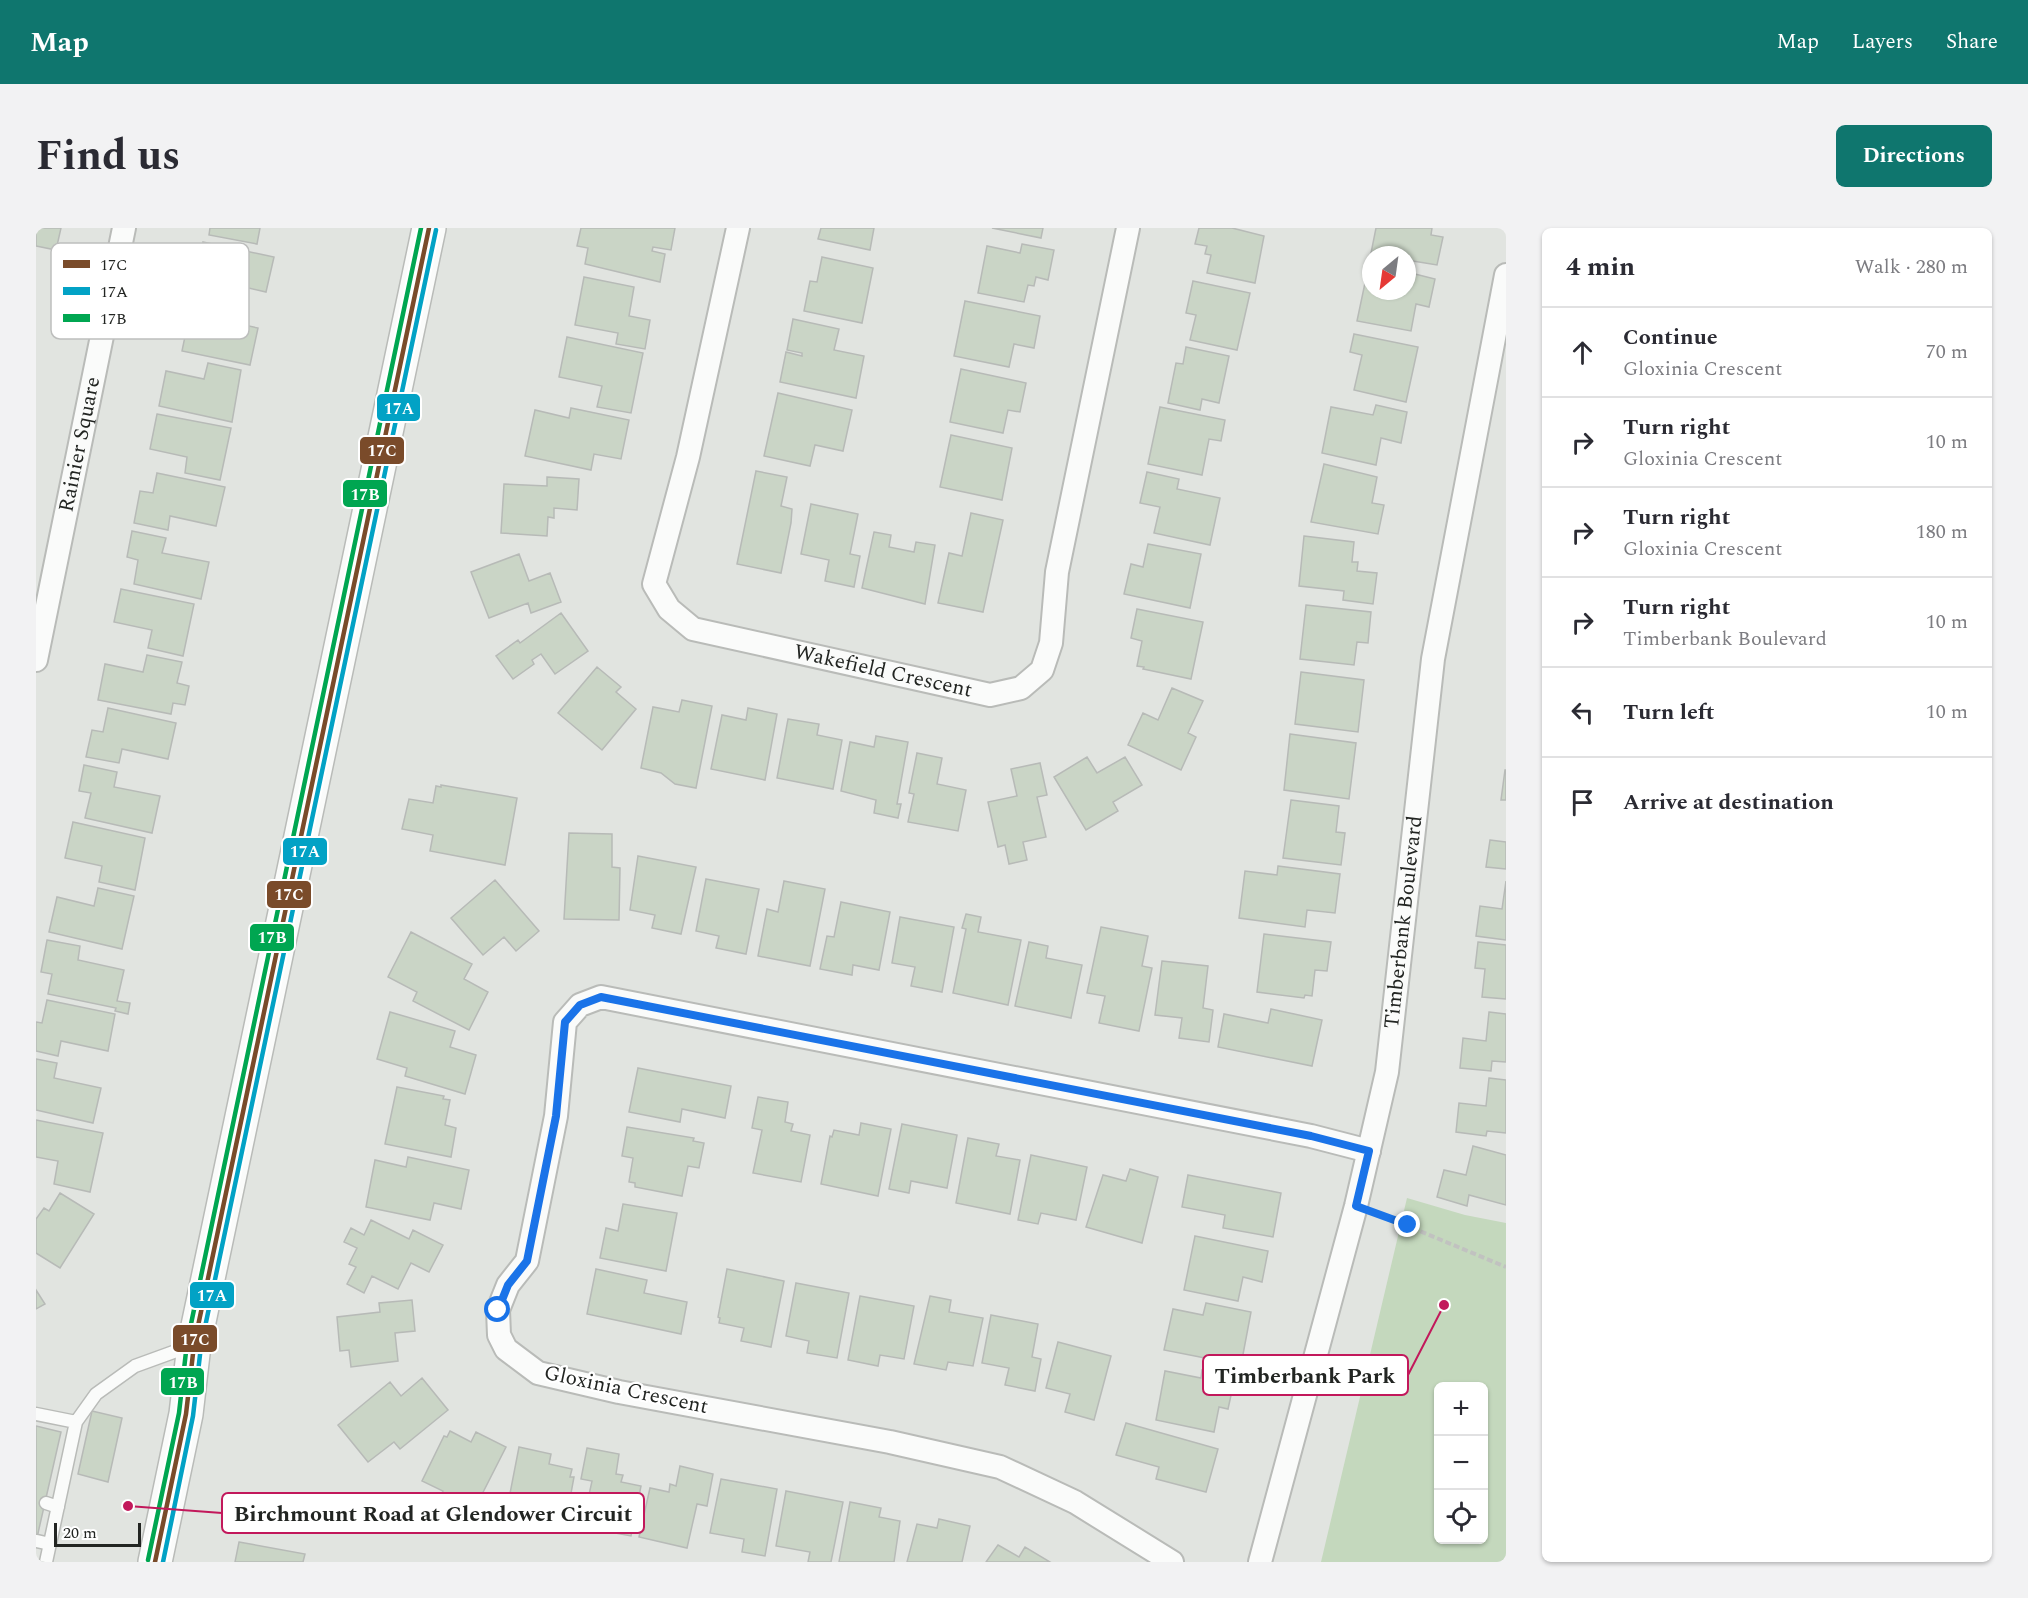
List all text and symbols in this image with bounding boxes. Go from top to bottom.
text: Map [30,21,89,64]
text: Map [1777,26,1819,58]
text: Layers [1852,26,1913,58]
text: Share [1946,26,1998,58]
text: Find us [36,125,180,188]
button: Directions [1836,125,1992,187]
legend [51,243,249,339]
north arrow [1362,246,1416,300]
text: 4 min [1566,247,1635,287]
text: Walk · 280 m [1855,252,1968,282]
text: 17C [100,253,128,277]
text: 17A [100,280,128,304]
text: 17B [100,307,127,331]
text: Continue [1623,321,1718,354]
icon: ahead [1566,336,1599,369]
text: 70 m [1926,337,1968,367]
text: Gloxinia Crescent [1623,354,1782,384]
street label: Rainier Square [51,374,109,515]
line badge: 17A [376,393,421,422]
text: 17A [384,397,415,421]
text: Turn right [1623,411,1730,444]
icon: right [1566,426,1599,459]
text: 10 m [1926,427,1968,457]
line badge: 17C [359,436,405,465]
text: 17C [367,439,397,463]
text: Gloxinia Crescent [1623,444,1782,474]
line badge: 17B [342,479,388,508]
text: 17B [350,483,380,507]
text: Turn right [1623,501,1730,534]
icon: right [1566,516,1599,549]
text: 180 m [1916,517,1968,547]
text: Gloxinia Crescent [1623,534,1782,564]
text: Turn right [1623,591,1730,624]
icon: right [1566,606,1599,639]
text: 10 m [1926,607,1968,637]
text: Timberbank Boulevard [1623,624,1827,654]
street label: Wakefield Crescent [791,636,975,707]
icon: left [1566,696,1599,729]
text: Turn left [1623,696,1715,729]
text: 10 m [1926,697,1968,727]
icon: arrive [1566,786,1599,819]
text: Arrive at destination [1623,786,1834,819]
street label: Timberbank Boulevard [1376,814,1431,1030]
line badge: 17A [282,837,328,866]
text: 17A [290,840,321,864]
line badge: 17C [266,880,312,909]
text: 17C [274,883,304,907]
line badge: 17B [249,923,295,952]
text: 17B [257,926,287,950]
route end [1394,1211,1420,1237]
line badge: 17A [189,1281,235,1309]
text: 17A [197,1284,228,1308]
route start [484,1296,510,1322]
line badge: 17C [172,1324,218,1353]
text: 17C [180,1328,210,1352]
callout: Timberbank Park [1203,1355,1408,1395]
street label: Gloxinia Crescent [541,1357,711,1423]
text: Timberbank Park [1215,1360,1396,1393]
line badge: 17B [160,1367,205,1396]
text: 17B [168,1371,198,1395]
map controls [1434,1382,1488,1544]
button: + [1434,1382,1488,1436]
button: − [1434,1436,1488,1490]
button: locate [1434,1490,1488,1544]
callout: Birchmount Road at Glendower Circuit [222,1493,644,1533]
text: Birchmount Road at Glendower Circuit [234,1498,632,1531]
scale bar [54,1520,141,1548]
text: 20 m [63,1521,97,1545]

